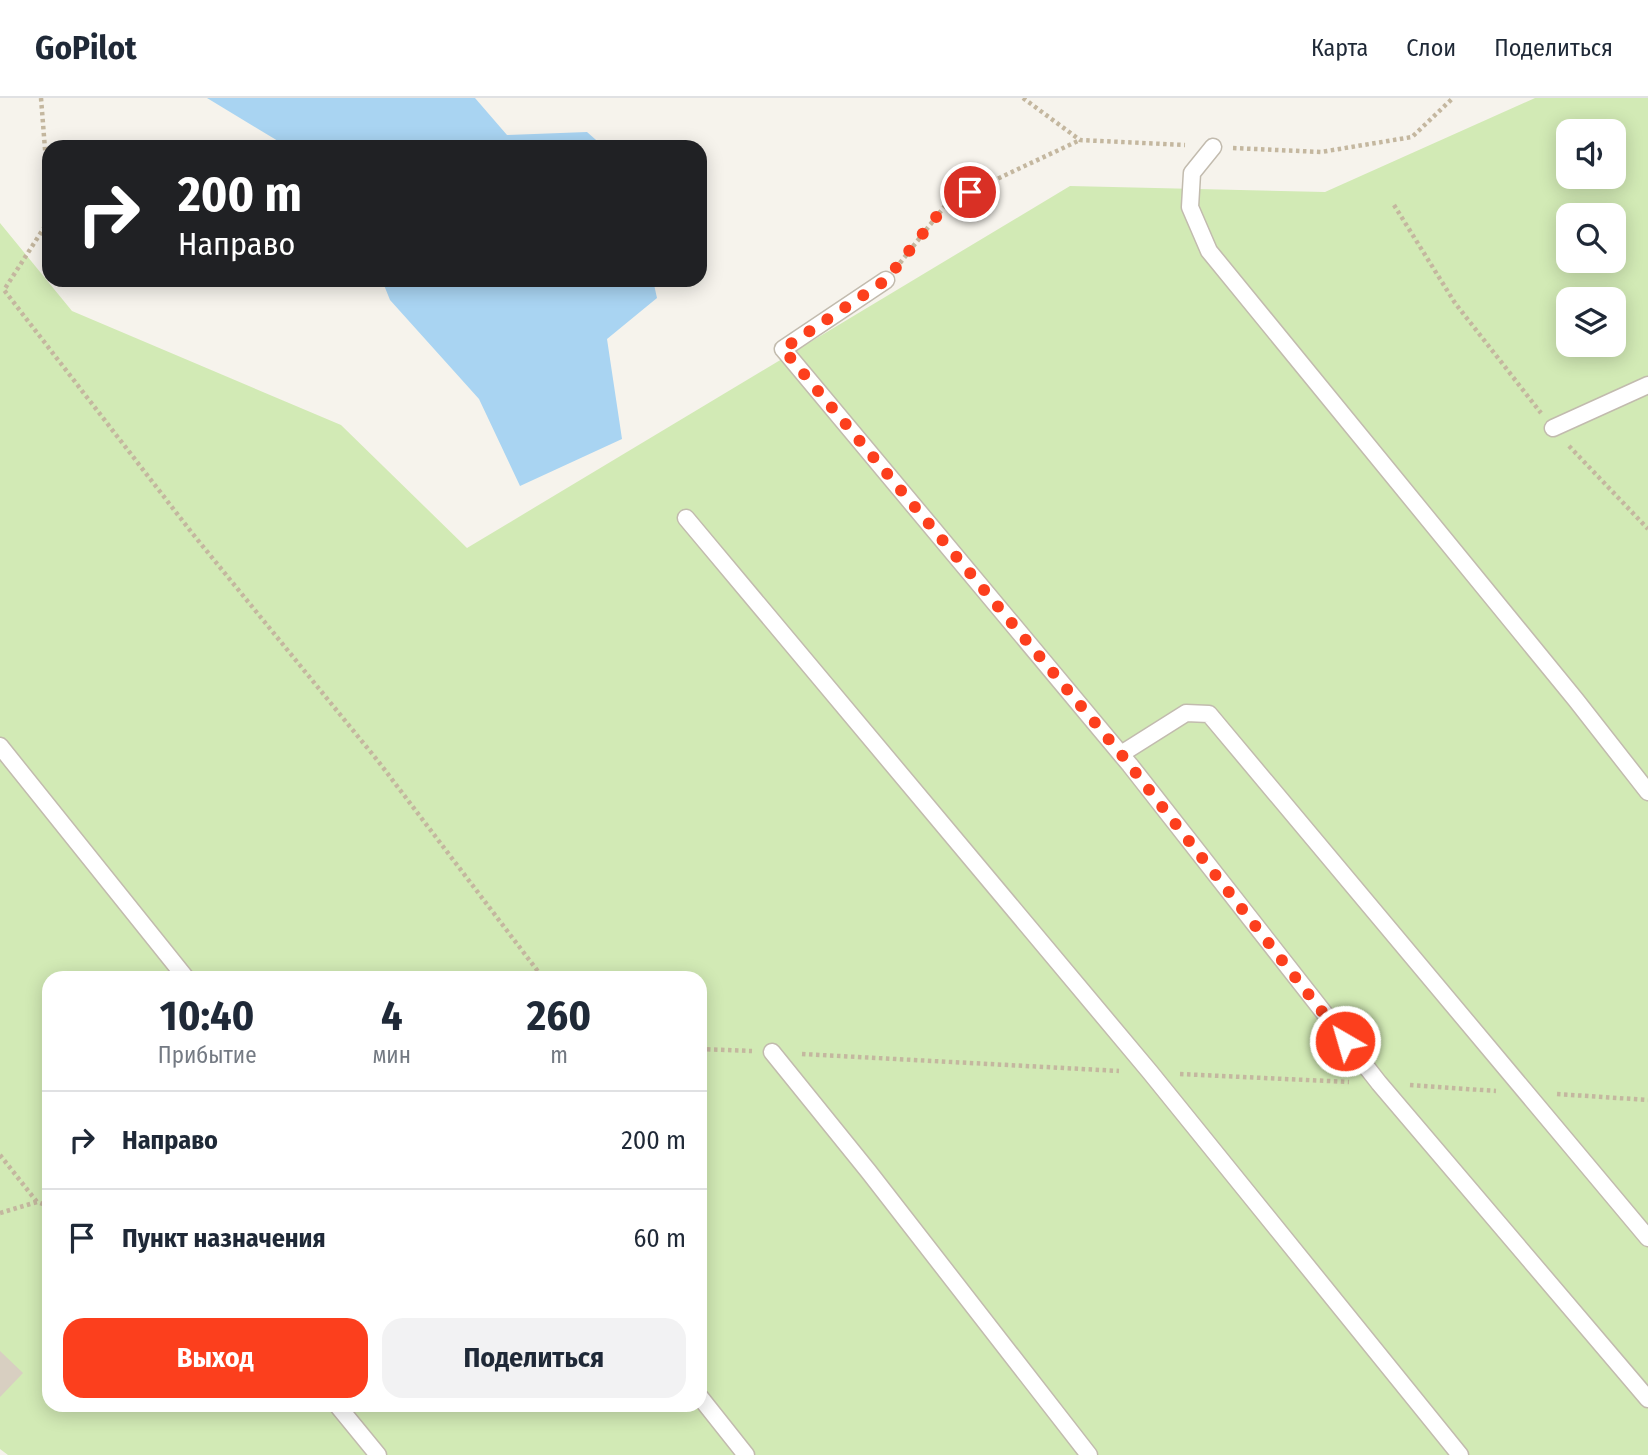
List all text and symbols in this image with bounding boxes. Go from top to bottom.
text: GoPilot [35,28,137,68]
text: Карта [1311,34,1368,62]
text: Слои [1406,34,1456,62]
text: Поделиться [1494,34,1613,62]
map controls [1556,119,1626,357]
button: sound [1556,119,1626,189]
pin [940,162,1000,222]
text: 200 m [178,165,302,224]
icon: right [63,168,154,259]
icon: arrive [951,173,989,211]
button: search [1556,203,1626,273]
text: Направо [178,225,295,263]
button: layers [1556,287,1626,357]
text: 10:40 [160,991,255,1041]
text: 4 [381,991,402,1041]
text: 260 [527,991,591,1041]
position arrow [1308,1004,1382,1078]
text: Прибытие [158,1041,257,1069]
text: мин [372,1041,411,1069]
text: m [550,1041,568,1069]
icon: right [63,1121,101,1159]
text: Направо [122,1125,218,1156]
text: 200 m [621,1125,686,1156]
icon: arrive [63,1219,101,1257]
text: Пункт назначения [122,1223,326,1254]
text: 60 m [633,1223,686,1254]
button: Выход [63,1318,368,1398]
button: Поделиться [382,1318,686,1398]

